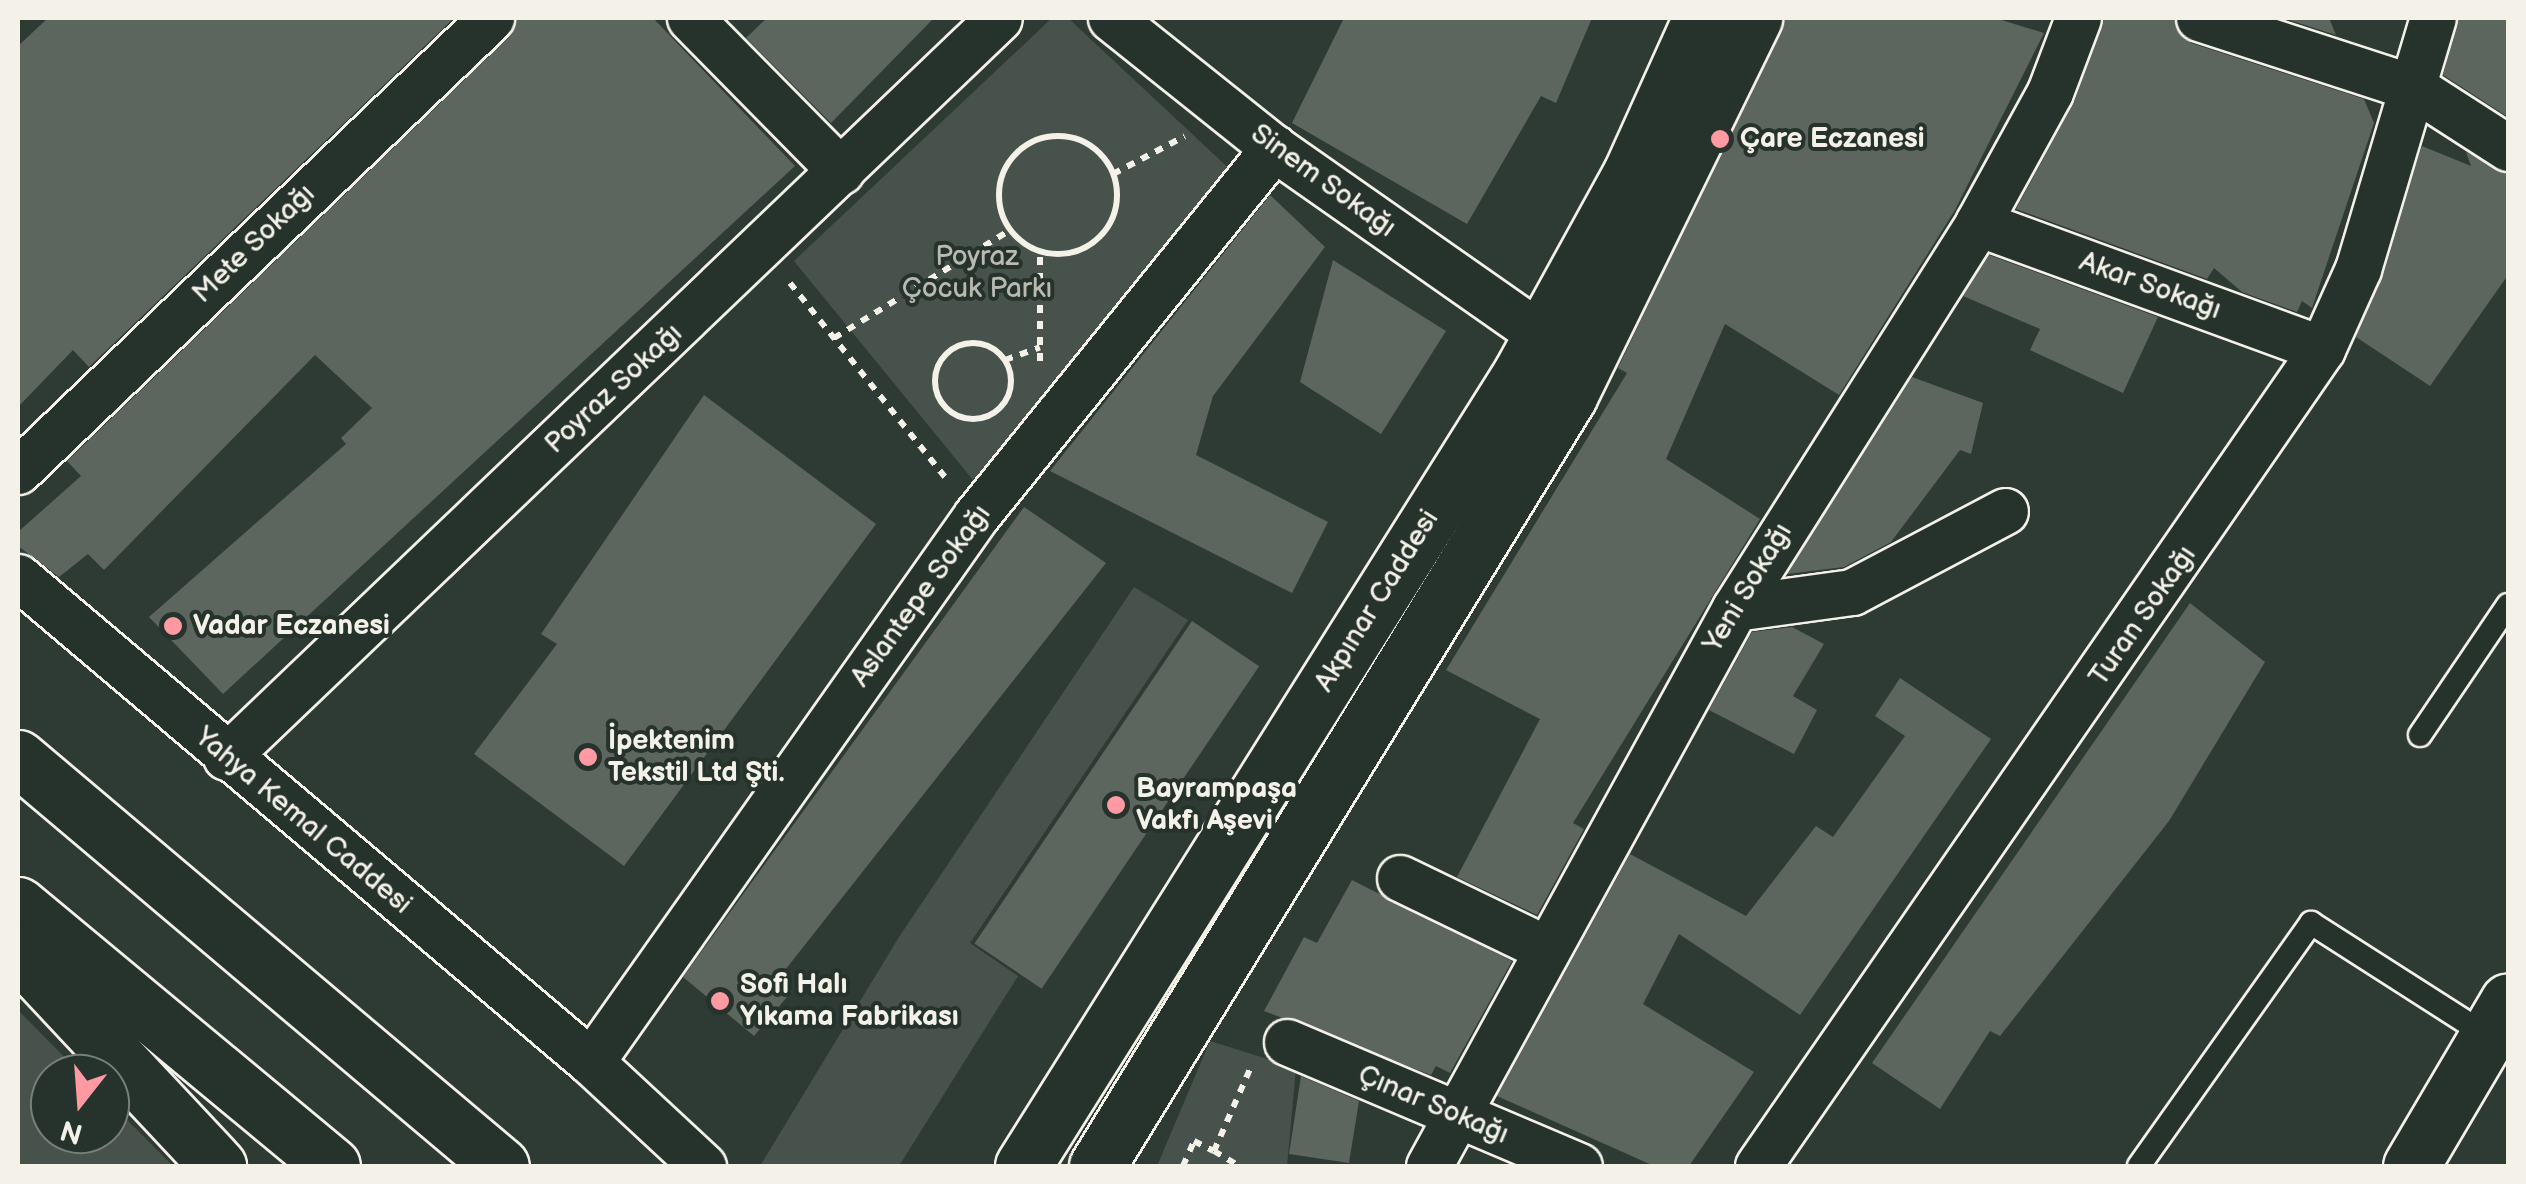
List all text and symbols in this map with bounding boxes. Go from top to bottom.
street label: Sinem Sokağı [1244,117,1402,245]
place label: Çare Eczanesi [1740,122,1925,156]
marker: Çare Eczanesi [1709,128,1731,150]
street label: Mete Sokağı [186,177,322,311]
park label: Poyraz Çocuk Parkı [902,240,1052,306]
street label: Akar Sokağı [2074,245,2226,327]
street label: Poyraz Sokağı [538,317,690,461]
street label: Aslantepe Sokağı [844,498,998,694]
street label: Akpınar Caddesi [1308,504,1446,698]
street label: Yeni Sokağı [1696,517,1800,659]
street label: Turan Sokağı [2082,539,2204,693]
place label: Vadar Eczanesi [193,609,390,643]
marker: Vadar Eczanesi [162,615,184,637]
street label: Yahya Kemal Caddesi [188,721,418,921]
place label: İpektenim Tekstil Ltd Şti. [608,724,785,790]
marker: İpektenim Tekstil Ltd Şti. [577,746,599,768]
place label: Bayrampaşa Vakfı Aşevi [1136,772,1297,838]
marker: Bayrampaşa Vakfı Aşevi [1105,794,1127,816]
place label: Sofi Halı Yıkama Fabrikası [740,968,959,1034]
marker: Sofi Halı Yıkama Fabrikası [709,990,731,1012]
north arrow [30,1054,130,1154]
street label: Çınar Sokağı [1353,1058,1513,1152]
text: N [57,1112,87,1150]

